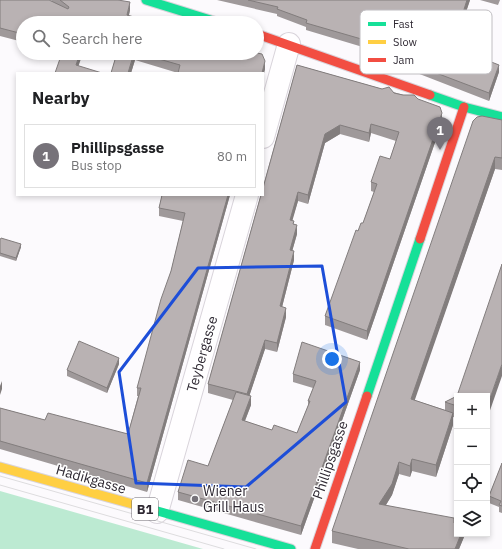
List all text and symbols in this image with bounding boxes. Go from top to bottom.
legend [360,10,492,74]
search box [16,16,264,60]
text: Fast [393,17,414,31]
icon: search [30,27,52,49]
text: Search here [62,29,142,48]
text: Slow [393,35,417,49]
text: Jam [393,53,414,67]
text: Nearby [32,87,90,109]
pin: 1 [427,117,453,150]
text: Phillipsgasse [71,138,164,157]
text: 1 [42,148,50,165]
text: 80 m [217,148,247,165]
text: Bus stop [71,157,122,174]
street label: Teybergasse [183,314,222,394]
your location [322,349,342,369]
map controls [454,393,490,537]
button: + [454,393,490,429]
street label: Phillipsgasse [308,418,352,502]
button: − [454,429,490,465]
street label: Hadikgasse [54,460,129,498]
button: locate [454,465,490,501]
place label: Wiener Grill Haus [203,482,265,516]
marker: Wiener Grill Haus [190,494,200,504]
road number: B1 [132,498,158,520]
button: layers [454,501,490,537]

